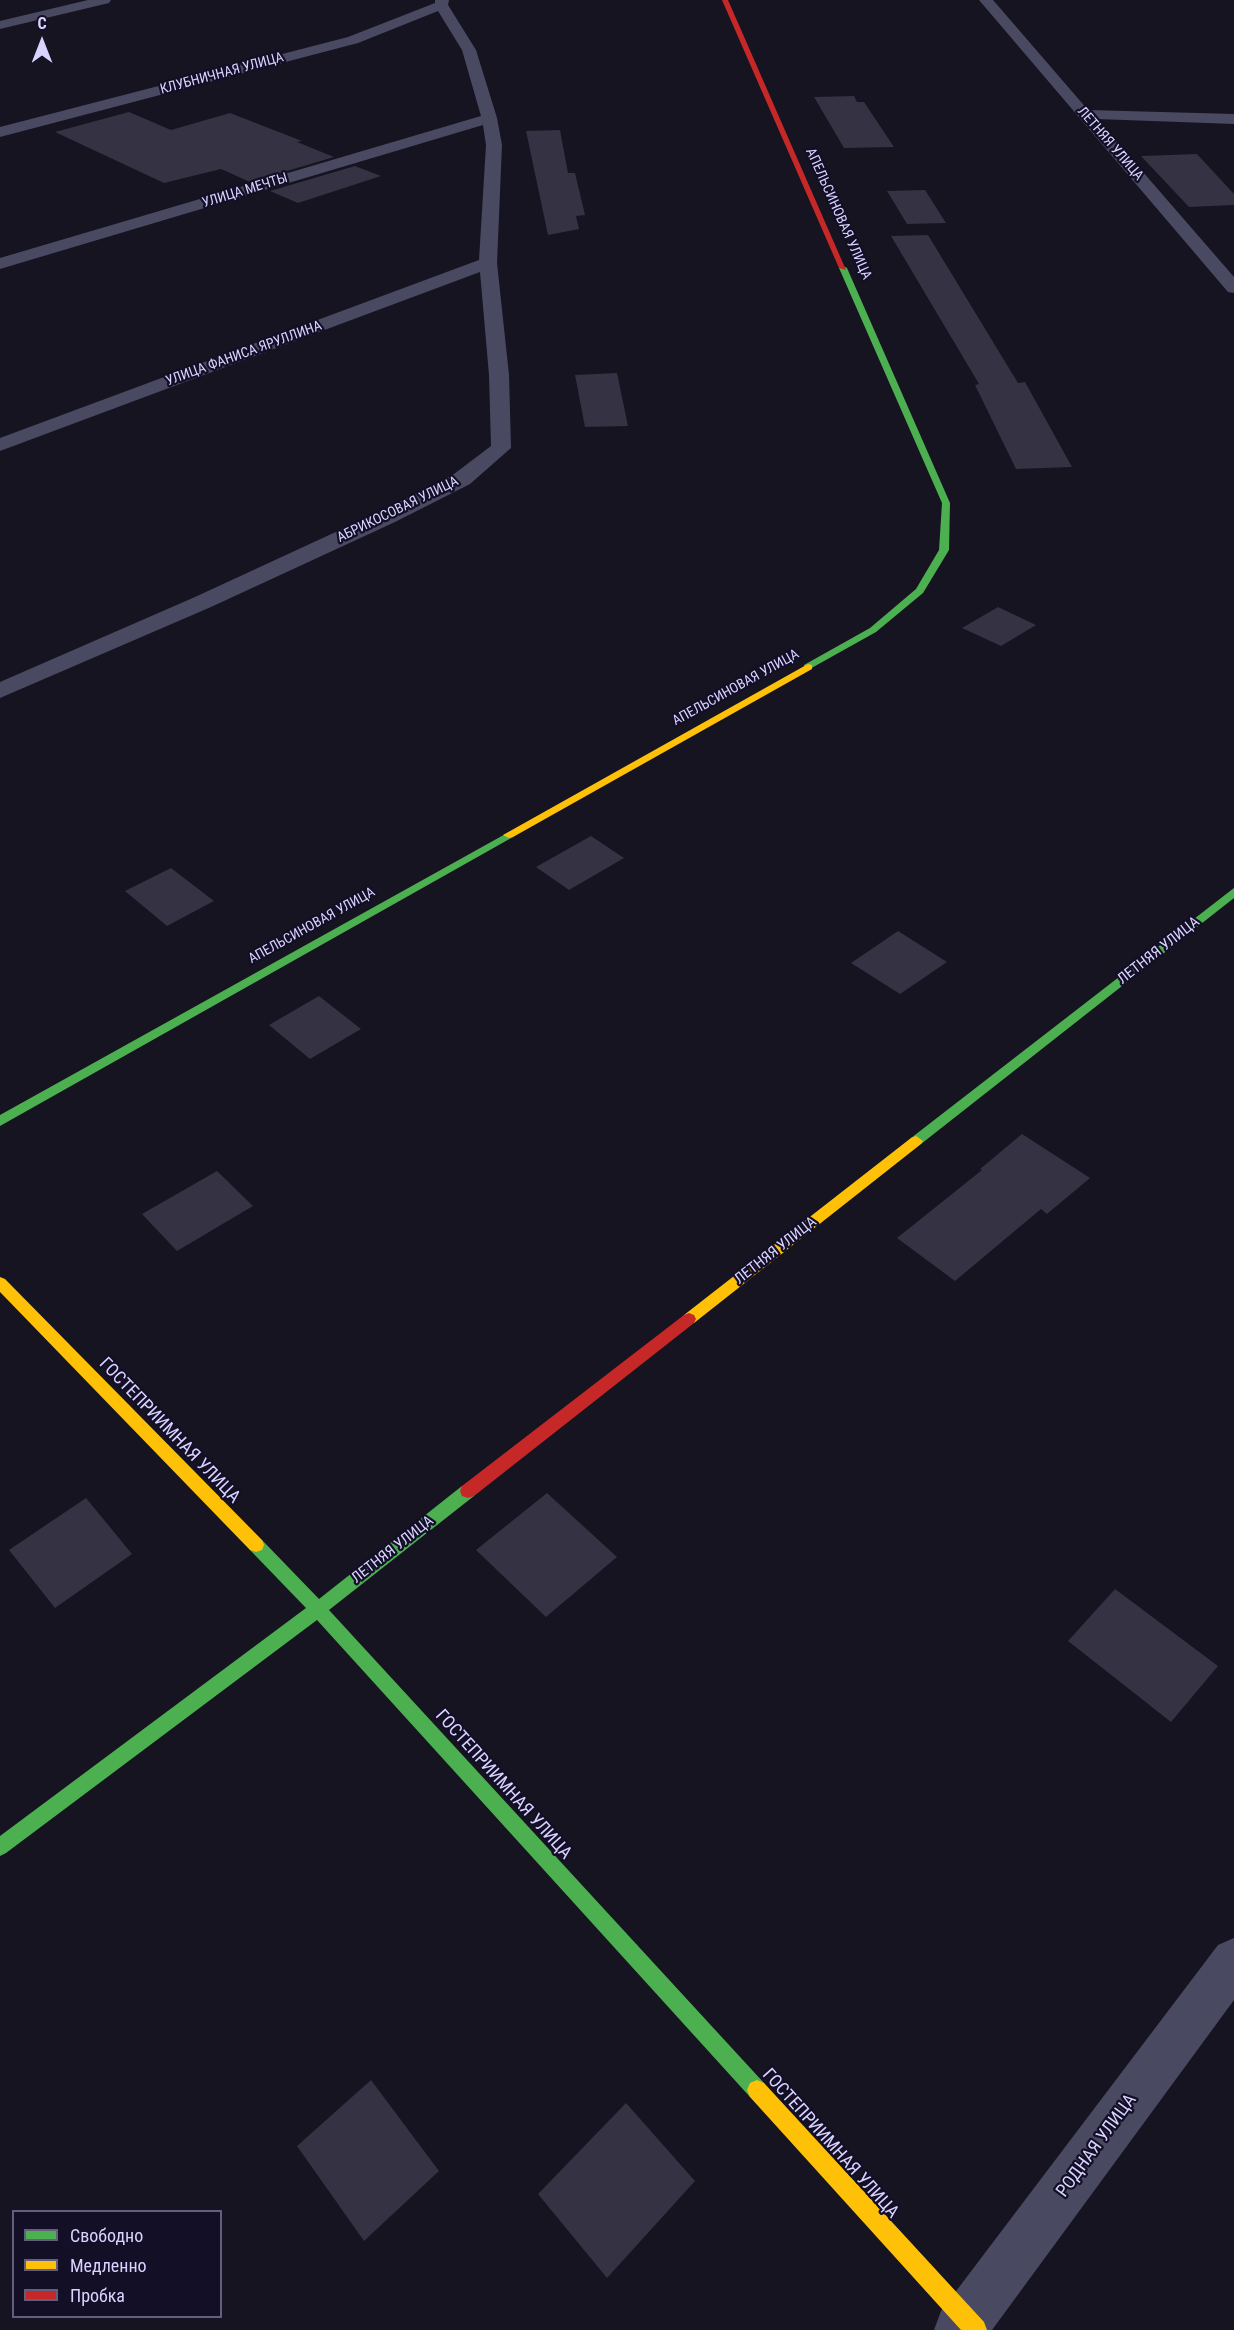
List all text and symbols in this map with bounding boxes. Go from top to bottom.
north arrow [12,12,72,72]
text: С [37,14,47,33]
street label: КЛУБНИЧНАЯ УЛИЦА [158,49,286,99]
street label: ЛЕТНЯЯ УЛИЦА [1073,104,1147,184]
street label: АПЕЛЬСИНОВАЯ УЛИЦА [801,146,875,282]
street label: УЛИЦА МЕЧТЫ [200,170,290,212]
street label: УЛИЦА ФАНИСА ЯРУЛЛИНА [164,318,324,390]
street label: АБРИКОСОВАЯ УЛИЦА [334,473,462,547]
street label: АПЕЛЬСИНОВАЯ УЛИЦА [670,646,802,730]
street label: АПЕЛЬСИНОВАЯ УЛИЦА [246,884,378,968]
street label: ЛЕТНЯЯ УЛИЦА [1114,913,1204,989]
street label: ЛЕТНЯЯ УЛИЦА [731,1213,821,1289]
street label: ГОСТЕПРИИМНАЯ УЛИЦА [94,1354,244,1508]
street label: ЛЕТНЯЯ УЛИЦА [348,1512,438,1588]
street label: ГОСТЕПРИИМНАЯ УЛИЦА [430,1706,576,1864]
street label: ГОСТЕПРИИМНАЯ УЛИЦА [757,2065,903,2223]
street label: РОДНАЯ УЛИЦА [1052,2090,1142,2202]
legend [12,2210,222,2318]
text: Свободно [70,2225,143,2246]
text: Медленно [70,2255,147,2276]
text: Пробка [70,2285,125,2306]

